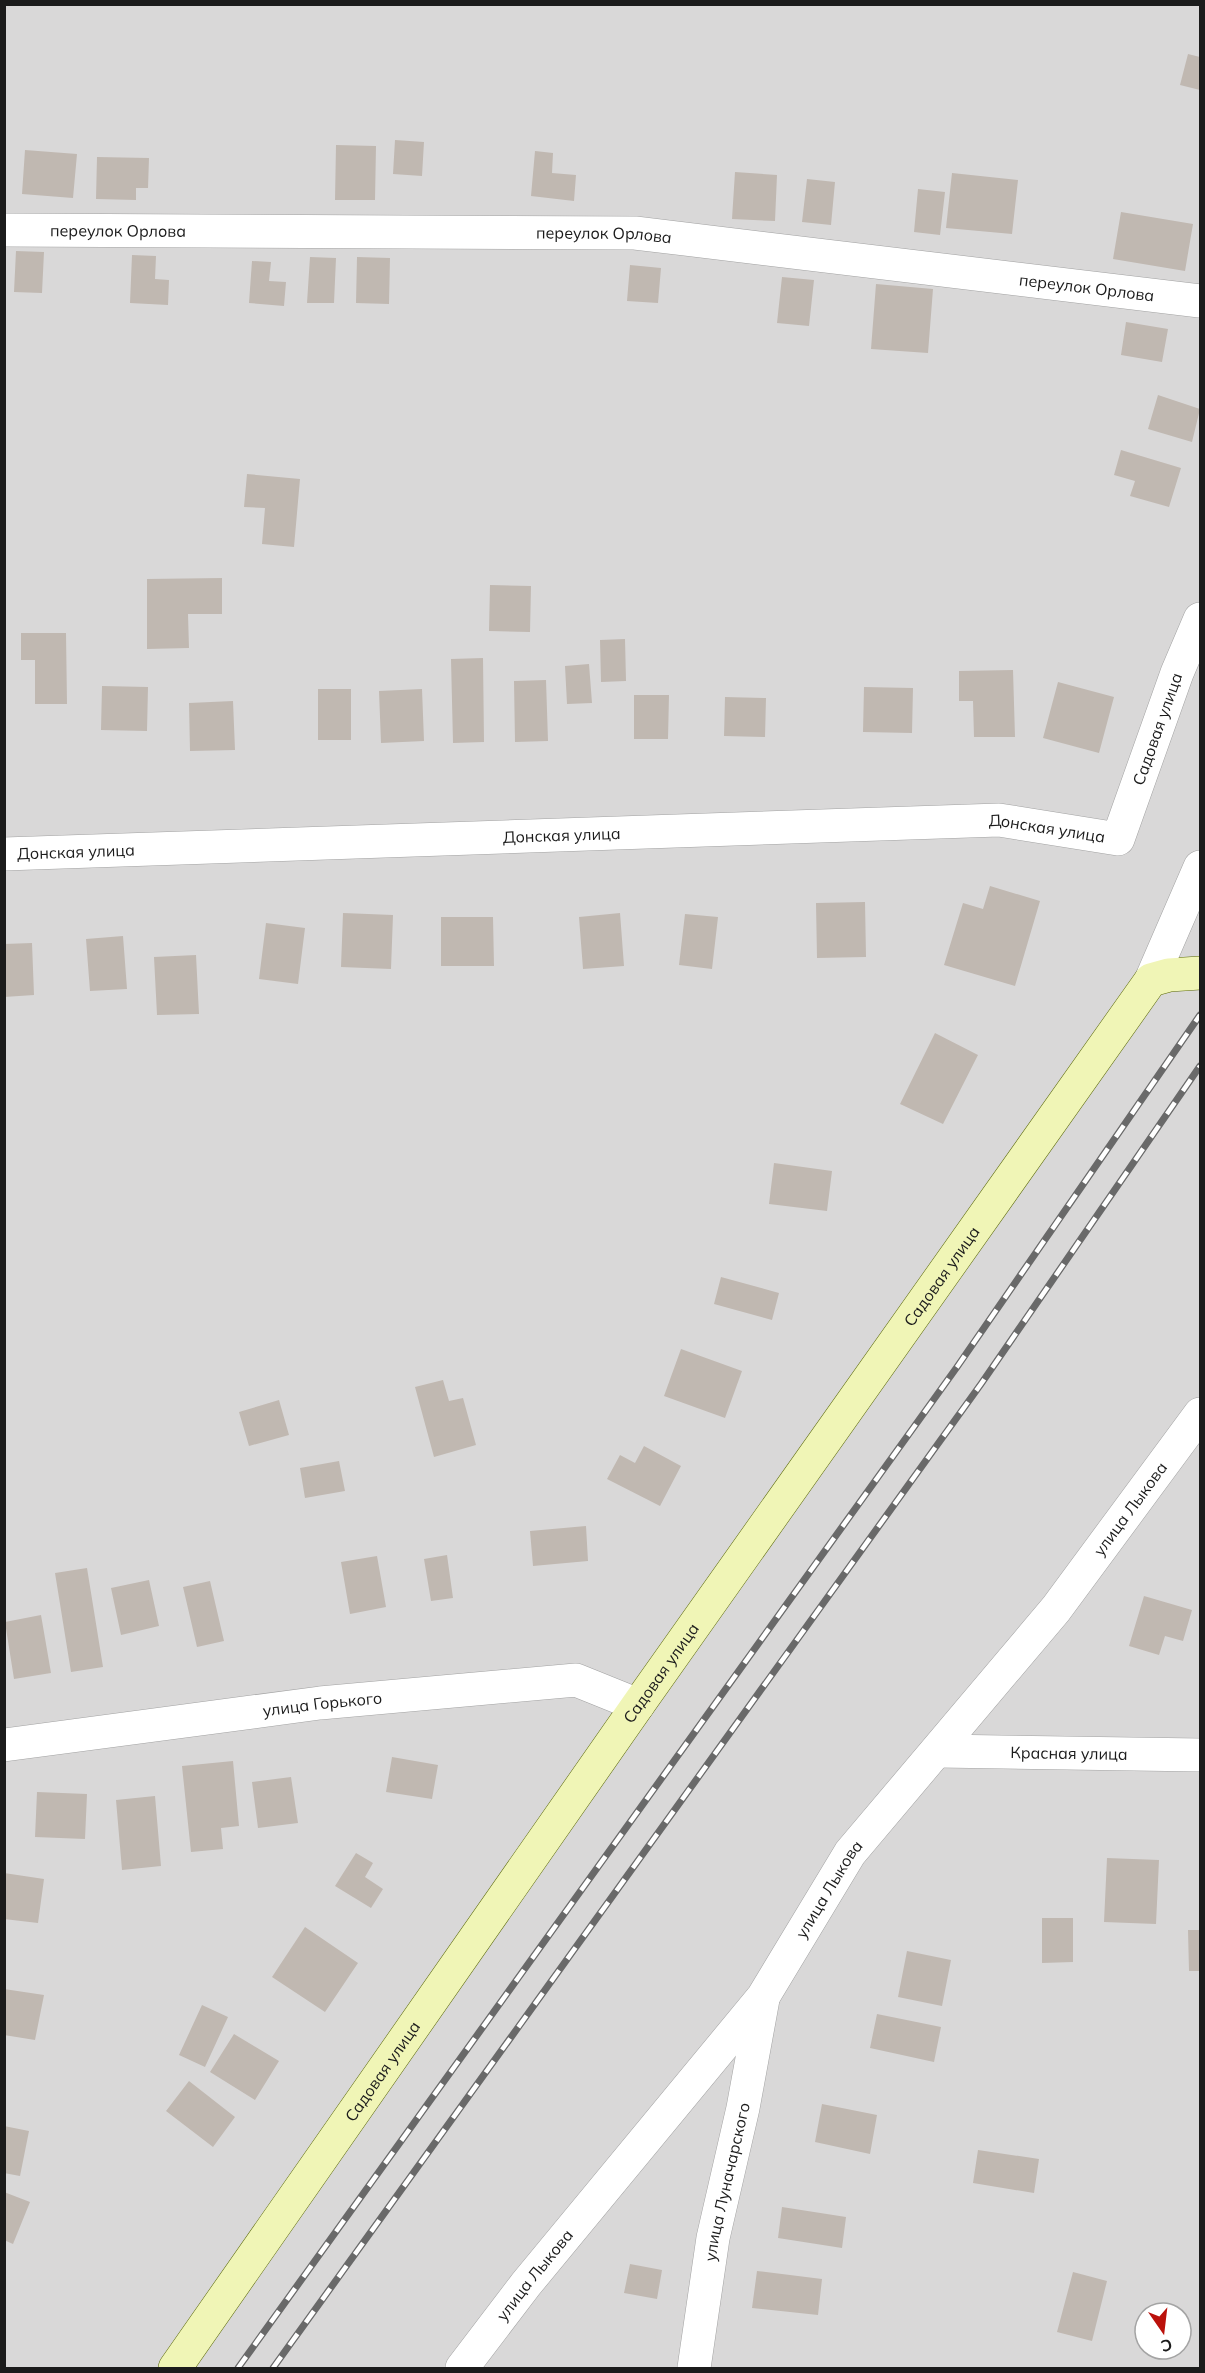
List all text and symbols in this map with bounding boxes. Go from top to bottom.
street label: переулок Орлова [50,220,186,241]
street label: переулок Орлова [536,223,673,247]
street label: переулок Орлова [1018,269,1155,305]
street label: Садовая улица [1128,670,1186,788]
street label: Донская улица [988,810,1107,847]
street label: Донская улица [502,823,621,847]
street label: Донская улица [17,840,135,864]
street label: Садовая улица [899,1222,984,1330]
street label: улица Лыкова [1089,1458,1171,1560]
street label: Садовая улица [619,1619,703,1727]
street label: улица Горького [261,1687,383,1721]
street label: Красная улица [1010,1742,1128,1764]
street label: улица Лыкова [791,1836,867,1942]
street label: Садовая улица [340,2017,424,2125]
street label: улица Луначарского [700,2101,754,2263]
street label: улица Лыкова [492,2225,577,2325]
north arrow [1133,2301,1193,2361]
text: С [1159,2335,1174,2357]

